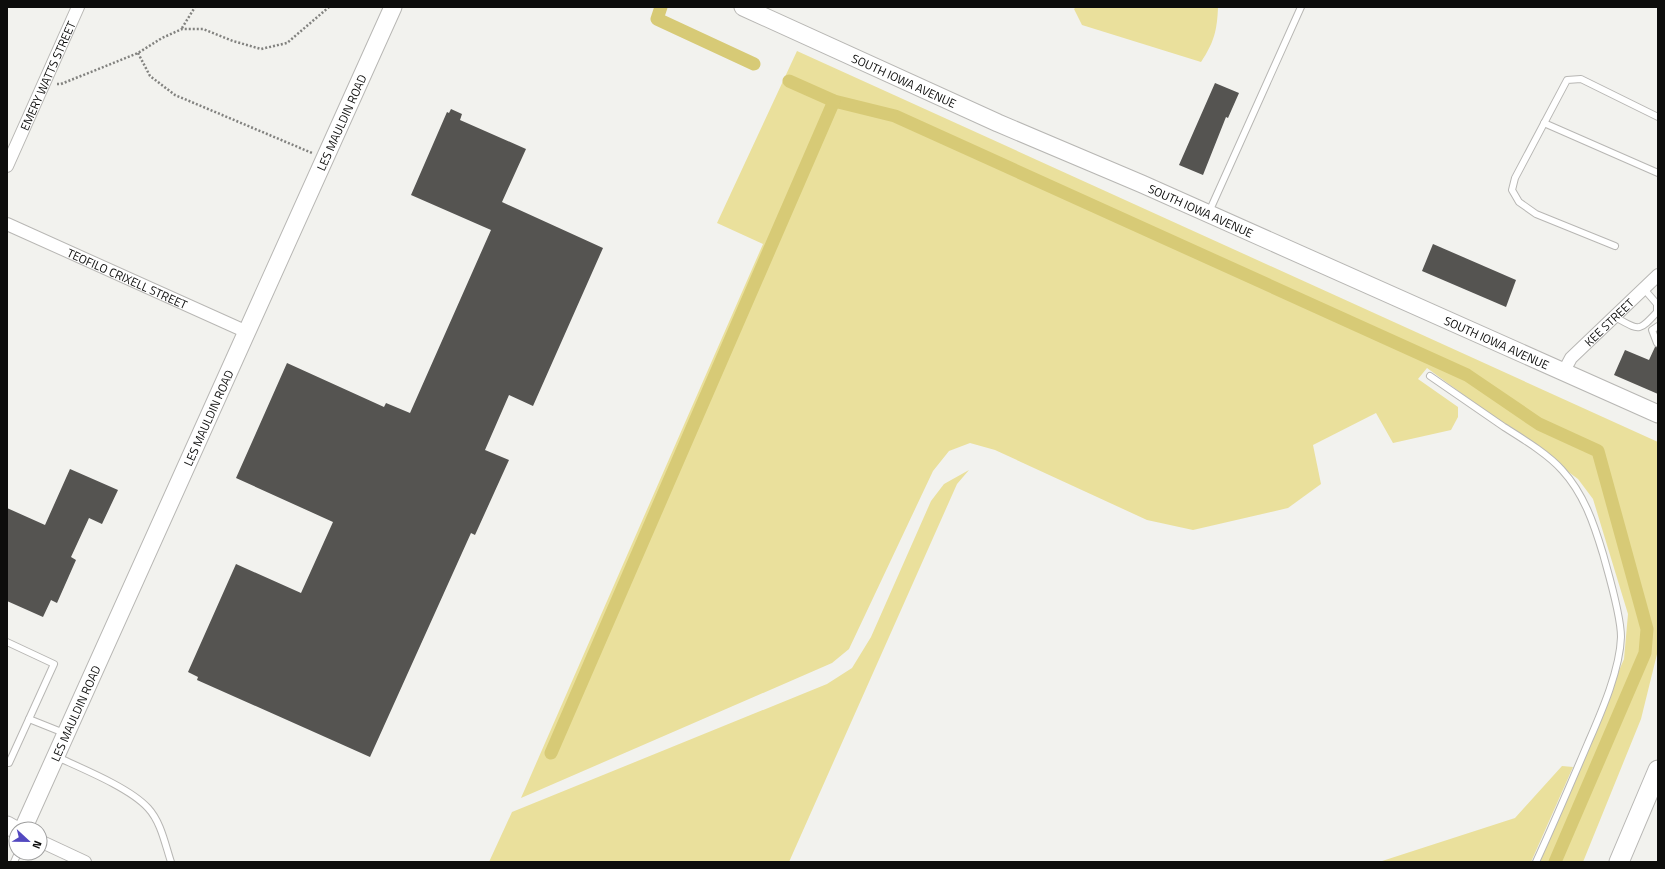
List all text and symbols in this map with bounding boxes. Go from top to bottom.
street label: EMERY WATTS STREET [15,17,80,133]
street label: SOUTH IOWA AVENUE [849,48,960,113]
street label: LES MAULDIN ROAD [311,71,371,173]
street label: SOUTH IOWA AVENUE [1145,179,1257,242]
street label: TEOFILO CRIXELL STREET [64,243,191,314]
street label: KEE STREET [1580,293,1638,350]
street label: SOUTH IOWA AVENUE [1441,310,1553,374]
street label: LES MAULDIN ROAD [178,366,238,469]
street label: LES MAULDIN ROAD [45,662,105,764]
north arrow [8,821,48,861]
text: N [28,838,46,851]

